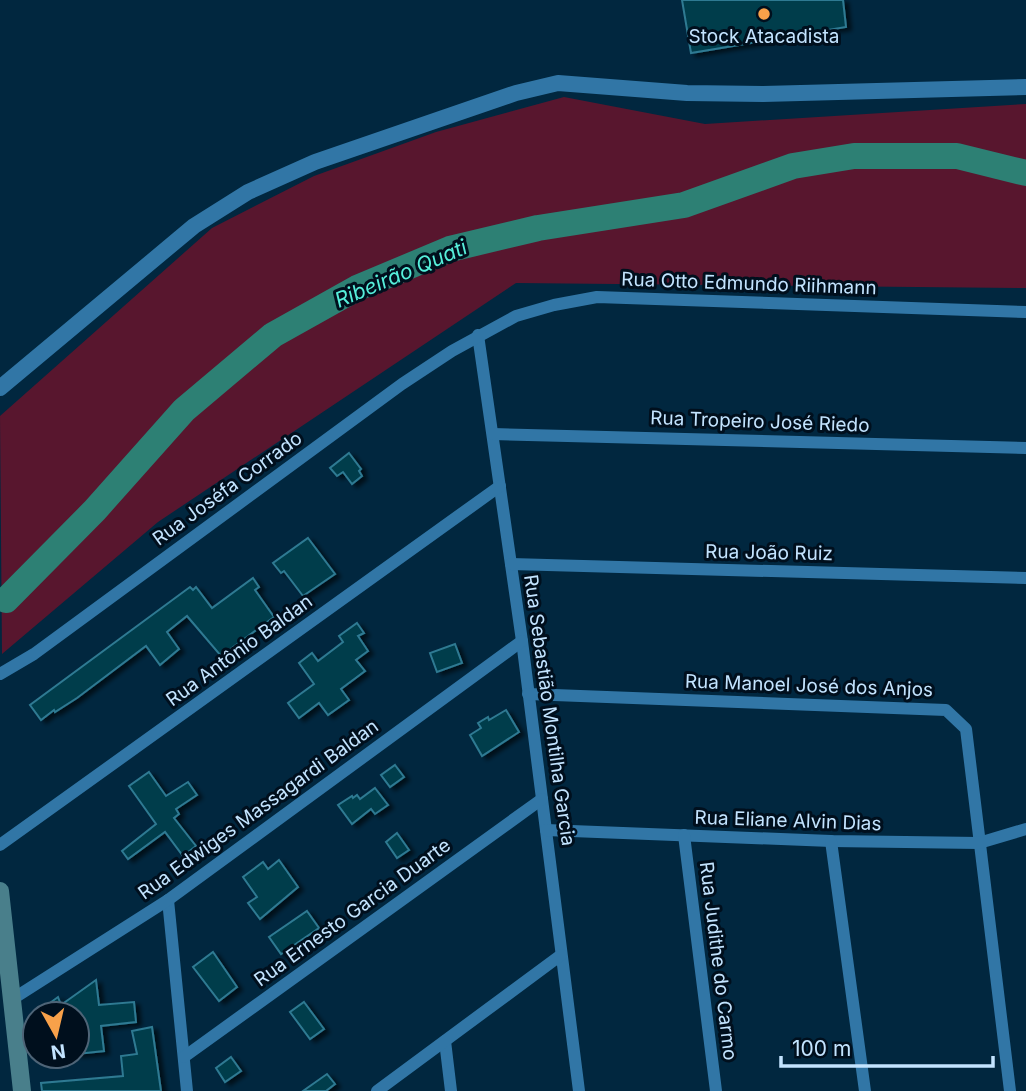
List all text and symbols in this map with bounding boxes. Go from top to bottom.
marker: Stock Atacadista [756,6,772,22]
place label: Stock Atacadista [689,25,839,48]
water label: Ribeirão Quati [331,234,472,313]
street label: Rua Otto Edmundo Riihmann [621,268,877,299]
street label: Rua Tropeiro José Riedo [650,406,870,437]
street label: Rua Joséfa Corrado [148,426,307,550]
street label: Rua João Ruiz [705,540,833,565]
street label: Rua Sebastião Montilha Garcia [519,573,580,847]
street label: Rua Antônio Baldan [162,590,317,711]
street label: Rua Manoel José dos Anjos [684,670,934,701]
street label: Rua Edwiges Massagardi Baldan [134,714,383,904]
street label: Rua Eliane Alvin Dias [694,806,882,835]
street label: Rua Ernesto Garcia Duarte [250,834,455,991]
street label: Rua Judithe do Carmo [695,860,742,1062]
north arrow [21,1000,91,1070]
scale bar [781,1024,993,1068]
text: 100 m [792,1036,851,1061]
text: N [50,1039,67,1064]

